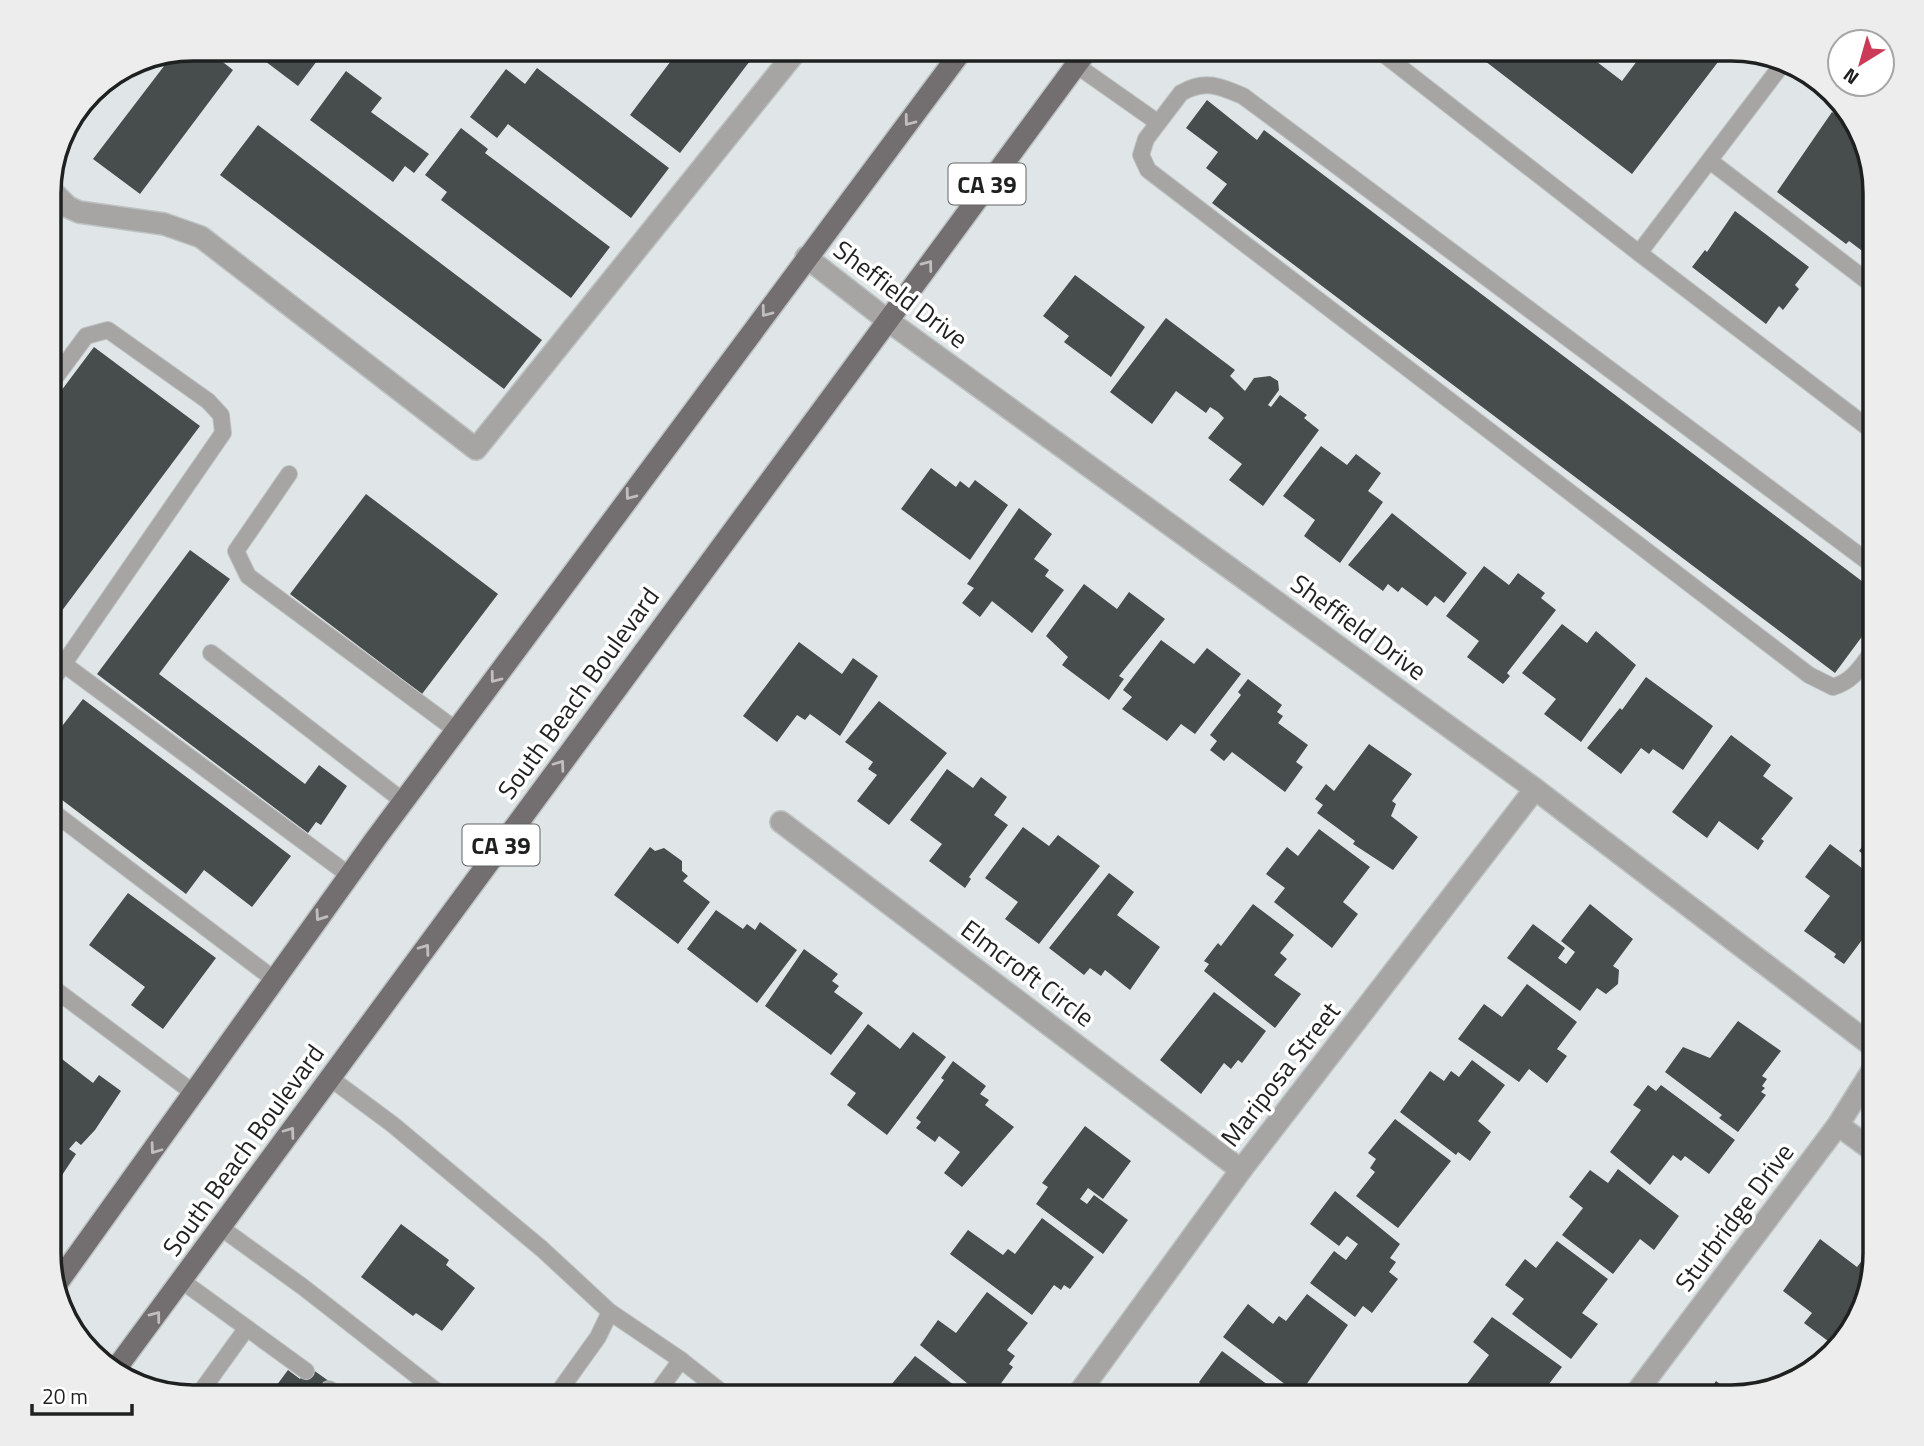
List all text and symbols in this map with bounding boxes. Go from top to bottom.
north arrow [1826,28,1896,98]
text: N [1836,61,1864,93]
one-way arrow [904,113,917,126]
road number: CA 39 [948,164,1026,204]
street label: Sheffield Drive [826,230,976,358]
one-way arrow [919,260,932,273]
one-way arrow [761,304,774,317]
one-way arrow [626,487,638,500]
street label: Sheffield Drive [1283,564,1435,690]
street label: South Beach Boulevard [488,579,668,807]
one-way arrow [490,670,503,682]
one-way arrow [552,760,564,773]
road number: CA 39 [462,824,540,866]
one-way arrow [316,908,328,921]
street label: Elmcroft Circle [953,910,1103,1036]
one-way arrow [417,944,429,956]
street label: Mariposa Street [1211,993,1349,1155]
street label: South Beach Boulevard [153,1036,333,1264]
one-way arrow [282,1127,295,1140]
street label: Sturbridge Drive [1665,1135,1803,1299]
one-way arrow [151,1141,163,1154]
one-way arrow [148,1311,161,1323]
scale bar [32,1372,131,1416]
text: 20 m [42,1380,88,1412]

